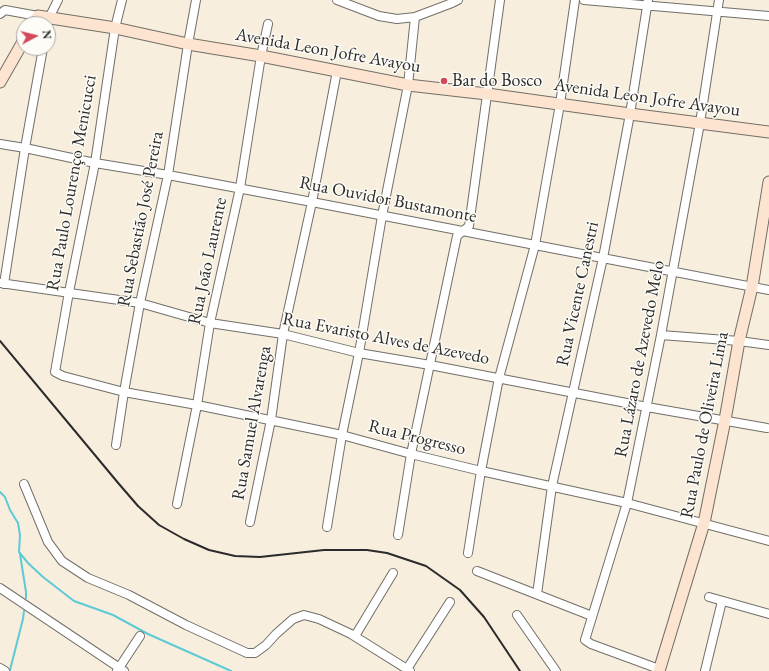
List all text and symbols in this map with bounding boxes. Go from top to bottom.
north arrow [16,16,56,56]
street label: Avenida Leon Jofre Avayou [234,24,422,78]
text: N [39,29,54,40]
place label: Bar do Bosco [452,70,542,92]
street label: Rua Paulo Lourenço Menicucci [42,73,102,293]
street label: Avenida Leon Jofre Avayou [552,74,742,122]
marker: Bar do Bosco [439,76,449,86]
street label: Rua Sebastião José Pereira [113,129,169,309]
street label: Rua Ouvidor Bustamonte [298,172,478,228]
street label: Rua João Laurente [184,195,232,327]
street label: Rua Vicente Canestri [552,220,604,368]
street label: Rua Lázaro de Azevedo Melo [610,259,670,459]
street label: Rua Evaristo Alves de Azevedo [281,308,491,370]
street label: Rua Paulo de Oliveira Lima [676,330,734,520]
street label: Rua Samuel Alvarenga [228,344,276,502]
street label: Rua Progresso [366,416,468,460]

